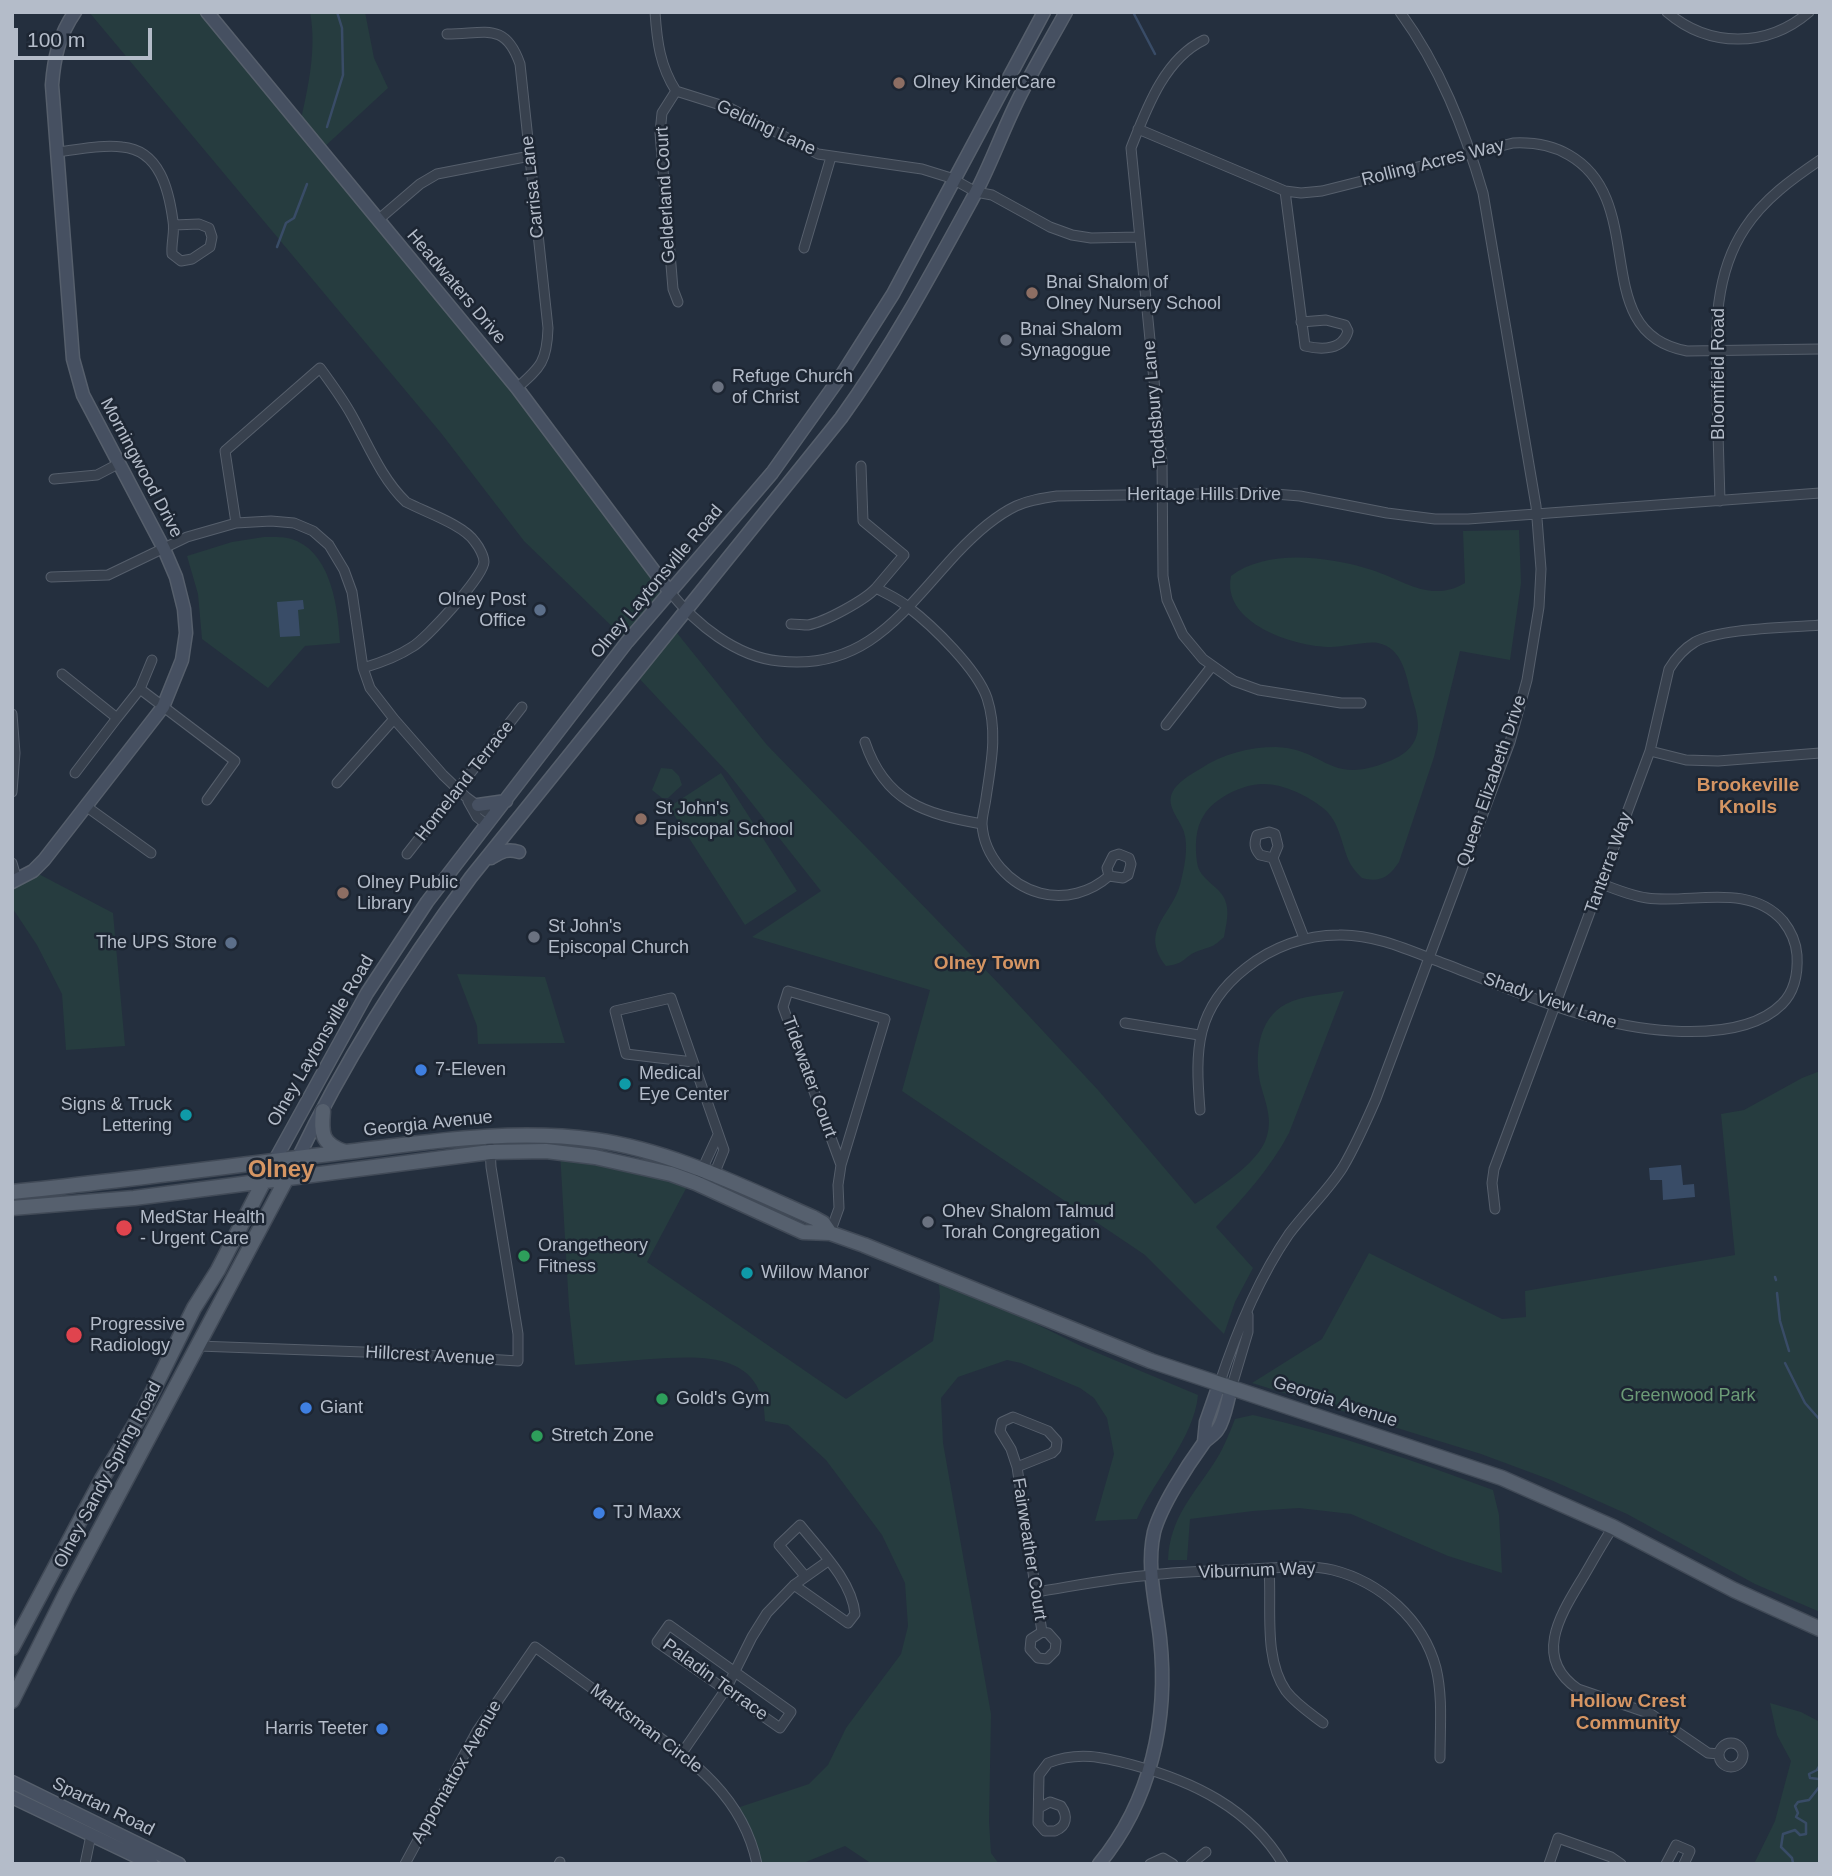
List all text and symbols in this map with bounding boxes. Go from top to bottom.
scale bar [18,14,156,58]
text: 100 m [27,28,85,51]
place label: Olney KinderCare [913,72,1056,94]
marker: Olney KinderCare [891,75,907,91]
street label: Gelding Lane [713,96,819,160]
street label: Gelderland Court [652,126,680,264]
street label: Carrisa Lane [517,135,549,239]
street label: Rolling Acres Way [1359,135,1507,191]
street label: Headwaters Drive [402,225,510,349]
place label: Bnai Shalom of Olney Nursery School [1046,272,1221,314]
marker: Bnai Shalom of Olney Nursery School [1024,285,1040,301]
street label: Bloomfield Road [1708,308,1730,440]
place label: Bnai Shalom Synagogue [1020,319,1122,362]
marker: Bnai Shalom Synagogue [998,332,1014,348]
street label: Toddsbury Lane [1139,339,1171,469]
place label: Refuge Church of Christ [732,366,853,408]
marker: Refuge Church of Christ [710,379,726,395]
street label: Morningwood Drive [95,394,187,542]
street label: Heritage Hills Drive [1127,484,1281,506]
street label: Olney Laytonsville Road [586,501,728,663]
place label: Olney Post Office [438,589,526,632]
marker: Olney Post Office [532,602,548,618]
street label: Queen Elizabeth Drive [1452,692,1532,870]
street label: Homeland Terrace [411,716,519,846]
district label: Brookeville Knolls [1697,775,1799,819]
place label: St John's Episcopal School [655,798,793,840]
street label: Tanterra Way [1581,809,1637,917]
marker: St John's Episcopal School [633,811,649,827]
place label: Olney Public Library [357,872,458,914]
marker: Olney Public Library [335,885,351,901]
place label: St John's Episcopal Church [548,916,689,958]
marker: St John's Episcopal Church [526,929,542,945]
place label: The UPS Store [96,932,217,954]
marker: The UPS Store [223,935,239,951]
street label: Olney Laytonsville Road [263,952,379,1130]
district label: Olney Town [934,953,1040,975]
street label: Shady View Lane [1480,968,1620,1034]
street label: Tidewater Court [777,1013,841,1141]
place label: 7-Eleven [435,1059,506,1081]
marker: 7-Eleven [413,1062,429,1078]
place label: Medical Eye Center [639,1063,729,1106]
marker: Medical Eye Center [617,1076,633,1092]
place label: Signs & Truck Lettering [61,1094,172,1136]
street label: Georgia Avenue [362,1106,494,1142]
marker: Signs & Truck Lettering [178,1107,194,1123]
district label: Olney [248,1156,314,1184]
place label: Ohev Shalom Talmud Torah Congregation [942,1201,1114,1244]
place label: MedStar Health - Urgent Care [140,1207,265,1250]
marker: Ohev Shalom Talmud Torah Congregation [920,1214,936,1230]
marker: MedStar Health - Urgent Care [114,1218,134,1238]
place label: Orangetheory Fitness [538,1235,648,1278]
marker: Orangetheory Fitness [516,1248,532,1264]
place label: Willow Manor [761,1262,869,1284]
marker: Willow Manor [739,1265,755,1281]
place label: Progressive Radiology [90,1314,185,1356]
marker: Progressive Radiology [64,1325,84,1345]
street label: Hillcrest Avenue [365,1342,495,1370]
street label: Georgia Avenue [1270,1372,1400,1432]
street label: Olney Sandy Spring Road [50,1378,166,1572]
park label: Greenwood Park [1620,1385,1756,1407]
place label: Gold's Gym [676,1388,769,1410]
marker: Gold's Gym [654,1391,670,1407]
place label: Giant [320,1397,363,1419]
marker: Giant [298,1400,314,1416]
place label: Stretch Zone [551,1425,654,1447]
marker: Stretch Zone [529,1428,545,1444]
street label: Fairweather Court [1007,1476,1051,1622]
place label: TJ Maxx [613,1502,681,1524]
marker: TJ Maxx [591,1505,607,1521]
street label: Viburnum Way [1198,1558,1316,1584]
street label: Paladin Terrace [658,1635,772,1725]
street label: Marksman Circle [586,1680,706,1778]
district label: Hollow Crest Community [1570,1691,1686,1735]
street label: Appomattox Avenue [407,1697,507,1847]
place label: Harris Teeter [265,1718,368,1740]
marker: Harris Teeter [374,1721,390,1737]
street label: Spartan Road [48,1773,158,1841]

